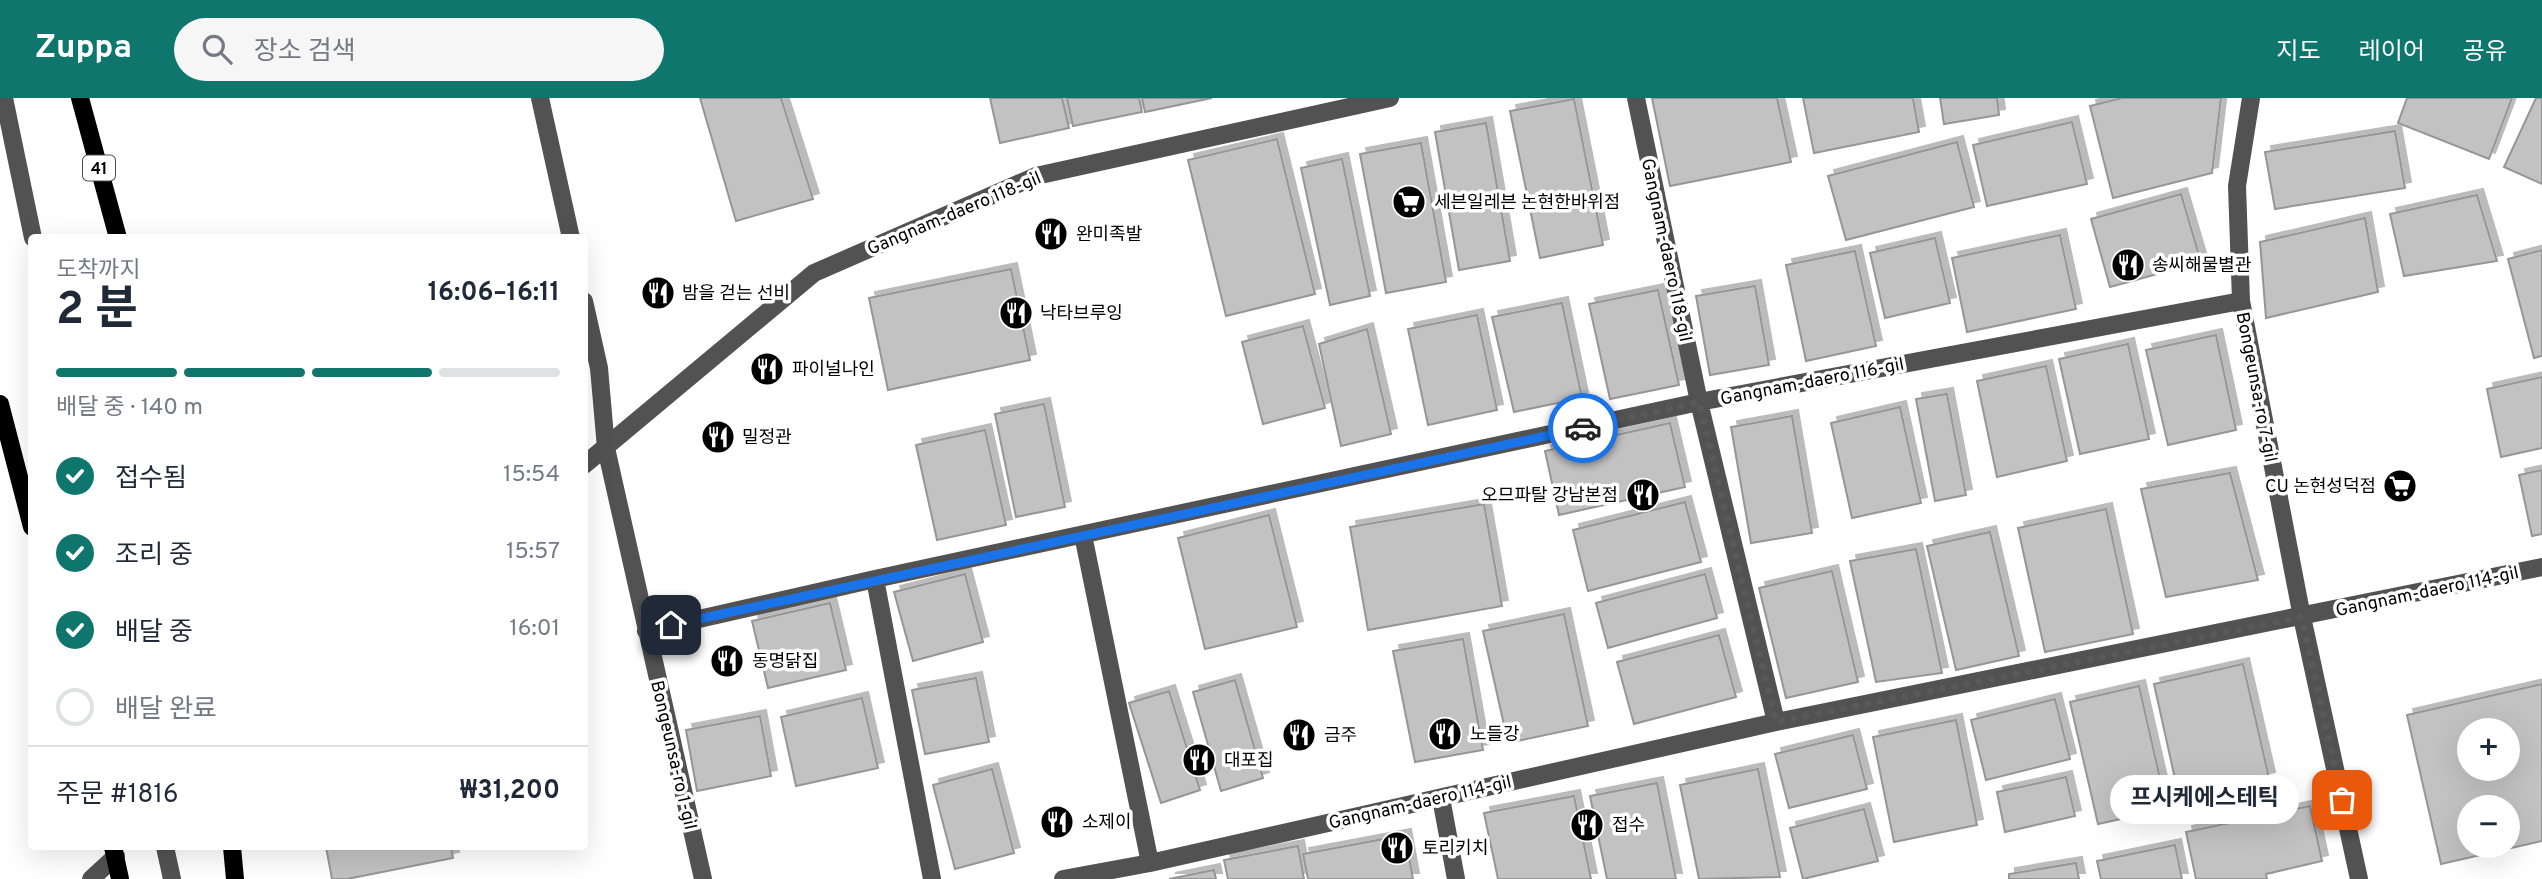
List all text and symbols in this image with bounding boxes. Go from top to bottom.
search box [174,18,664,81]
text: Zuppa [35,28,132,70]
icon: search [198,30,236,68]
text: 장소 검색 [254,36,356,69]
text: 지도 [2276,38,2321,68]
text: 레이어 [2359,38,2425,68]
text: 공유 [2463,38,2507,68]
road number: 41 [83,156,115,180]
street label: Gangnam-daero 118-gil [1635,157,1696,344]
street label: Gangnam-daero 118-gil [864,167,1045,261]
supermarket icon: 세븐일레븐 논현한바위점 [1390,183,1428,221]
place label: 세븐일레븐 논현한바위점 [1434,192,1620,215]
restaurant icon: 완미족발 [1032,215,1070,253]
place label: 완미족발 [1076,224,1142,247]
restaurant icon: 송씨해물별관 [2109,246,2147,284]
place label: 송씨해물별관 [2152,255,2252,278]
text: 도착까지 [56,257,141,286]
restaurant icon: 밤을 걷는 선비 [639,274,677,312]
text: 16:06–16:11 [428,277,560,310]
text: 2 분 [56,282,138,341]
place label: 밤을 걷는 선비 [682,283,790,306]
restaurant icon: 낙타브루잉 [997,294,1035,332]
place label: 낙타브루잉 [1040,303,1123,326]
street label: Bongeunsa-ro 7-gil [2230,310,2281,464]
restaurant icon: 파이널나인 [748,350,786,388]
street label: Gangnam-daero 116-gil [1718,353,1906,412]
place label: 파이널나인 [792,359,875,382]
courier [1548,393,1618,463]
text: 배달 중 · 140 m [56,394,203,423]
icon: car [1564,409,1602,447]
restaurant icon: 밀정관 [699,418,737,456]
place label: 밀정관 [742,427,792,450]
icon: check [56,457,94,495]
text: 15:54 [503,461,560,490]
text: 접수됨 [115,463,187,496]
supermarket icon: CU 논현성덕점 [2381,467,2419,505]
restaurant icon: 오므파탈 강남본점 [1624,476,1662,514]
place label: CU 논현성덕점 [2265,476,2376,499]
place label: 오므파탈 강남본점 [1481,485,1618,508]
icon: check [56,534,94,572]
text: 15:57 [506,538,560,567]
text: 조리 중 [115,540,193,573]
street label: Gangnam-daero 114-gil [2334,562,2521,623]
pin [641,595,701,655]
icon: home [652,606,690,644]
icon: check [56,611,94,649]
text: 16:01 [509,615,560,644]
text: 배달 중 [115,617,193,650]
restaurant icon: 동명닭집 [708,642,746,680]
place label: 동명닭집 [752,651,818,674]
street label: Bongeunsa-ro 1-gil [644,679,701,832]
text: 배달 완료 [115,694,217,727]
restaurant icon: 노들강 [1426,715,1464,753]
restaurant icon: 금주 [1280,716,1318,754]
map controls [2457,718,2520,858]
button: + [2457,718,2520,781]
place label: 노들강 [1470,724,1520,747]
place label: 금주 [1324,725,1357,748]
restaurant icon: 대포집 [1180,741,1218,779]
place label: 대포집 [1224,750,1274,773]
pin [2312,770,2372,830]
street label: Gangnam-daero 114-gil [1327,771,1514,836]
text: ₩31,200 [460,775,560,808]
callout: 프시케에스테틱 [2111,776,2300,824]
text: 주문 #1816 [56,779,178,812]
icon: bag [2323,781,2361,819]
text: 프시케에스테틱 [2130,785,2279,814]
button: − [2457,795,2520,858]
restaurant icon: 소제이 [1038,803,1076,841]
restaurant icon: 접수 [1568,806,1606,844]
place label: 소제이 [1082,812,1132,835]
place label: 접수 [1612,815,1645,838]
restaurant icon: 토리키치 [1378,829,1416,867]
place label: 토리키치 [1422,838,1488,861]

